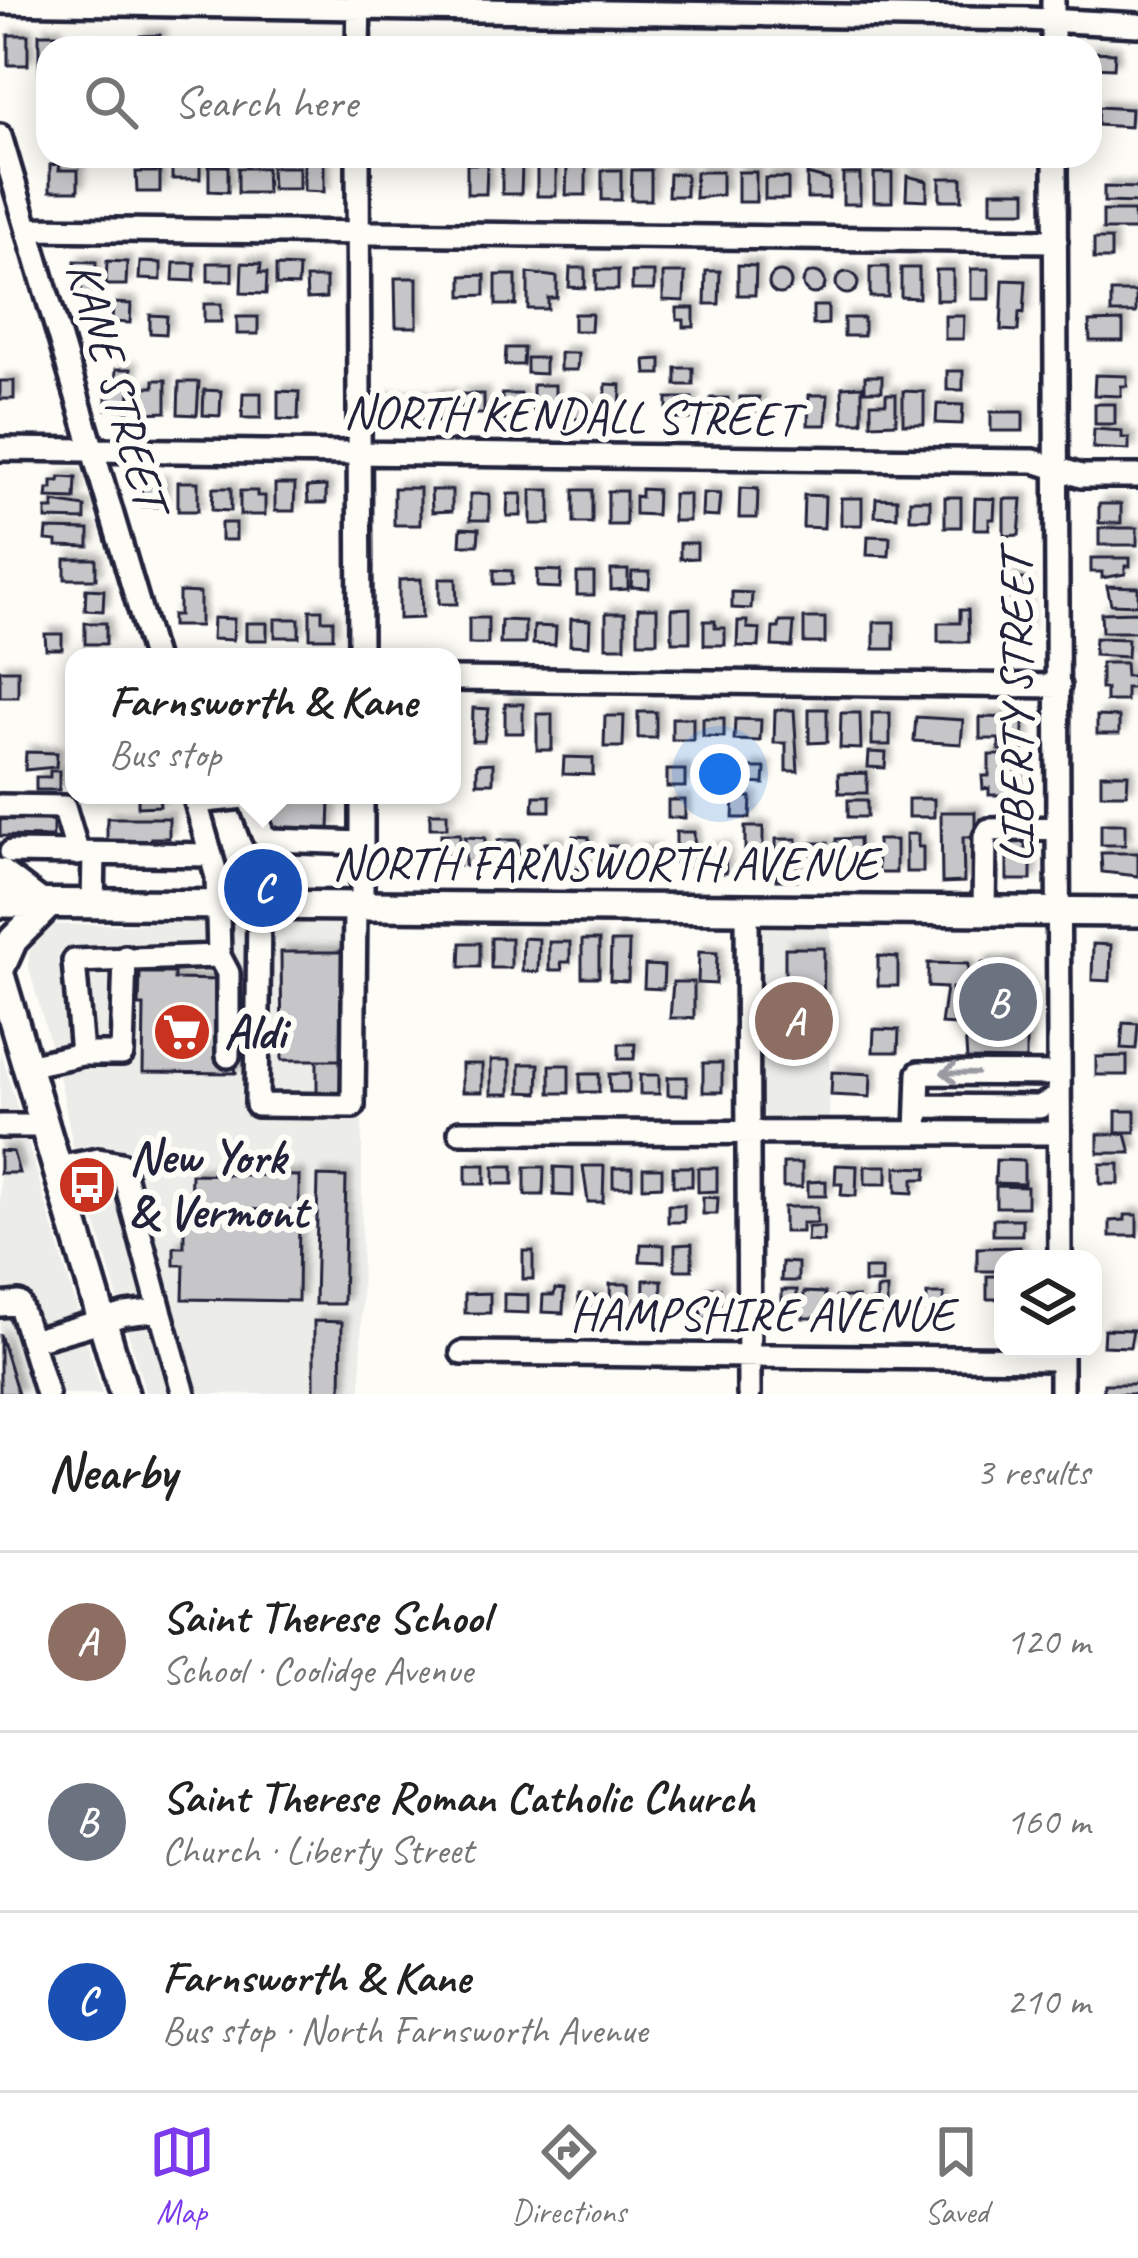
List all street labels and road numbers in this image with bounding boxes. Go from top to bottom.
street label: KANE STREET [53,255,184,527]
street label: NORTH KENDALL STREET [343,381,808,449]
street label: LIBERTY STREET [986,541,1046,863]
street label: NORTH FARNSWORTH AVENUE [332,833,883,893]
street label: HAMPSHIRE AVENUE [570,1284,960,1344]

